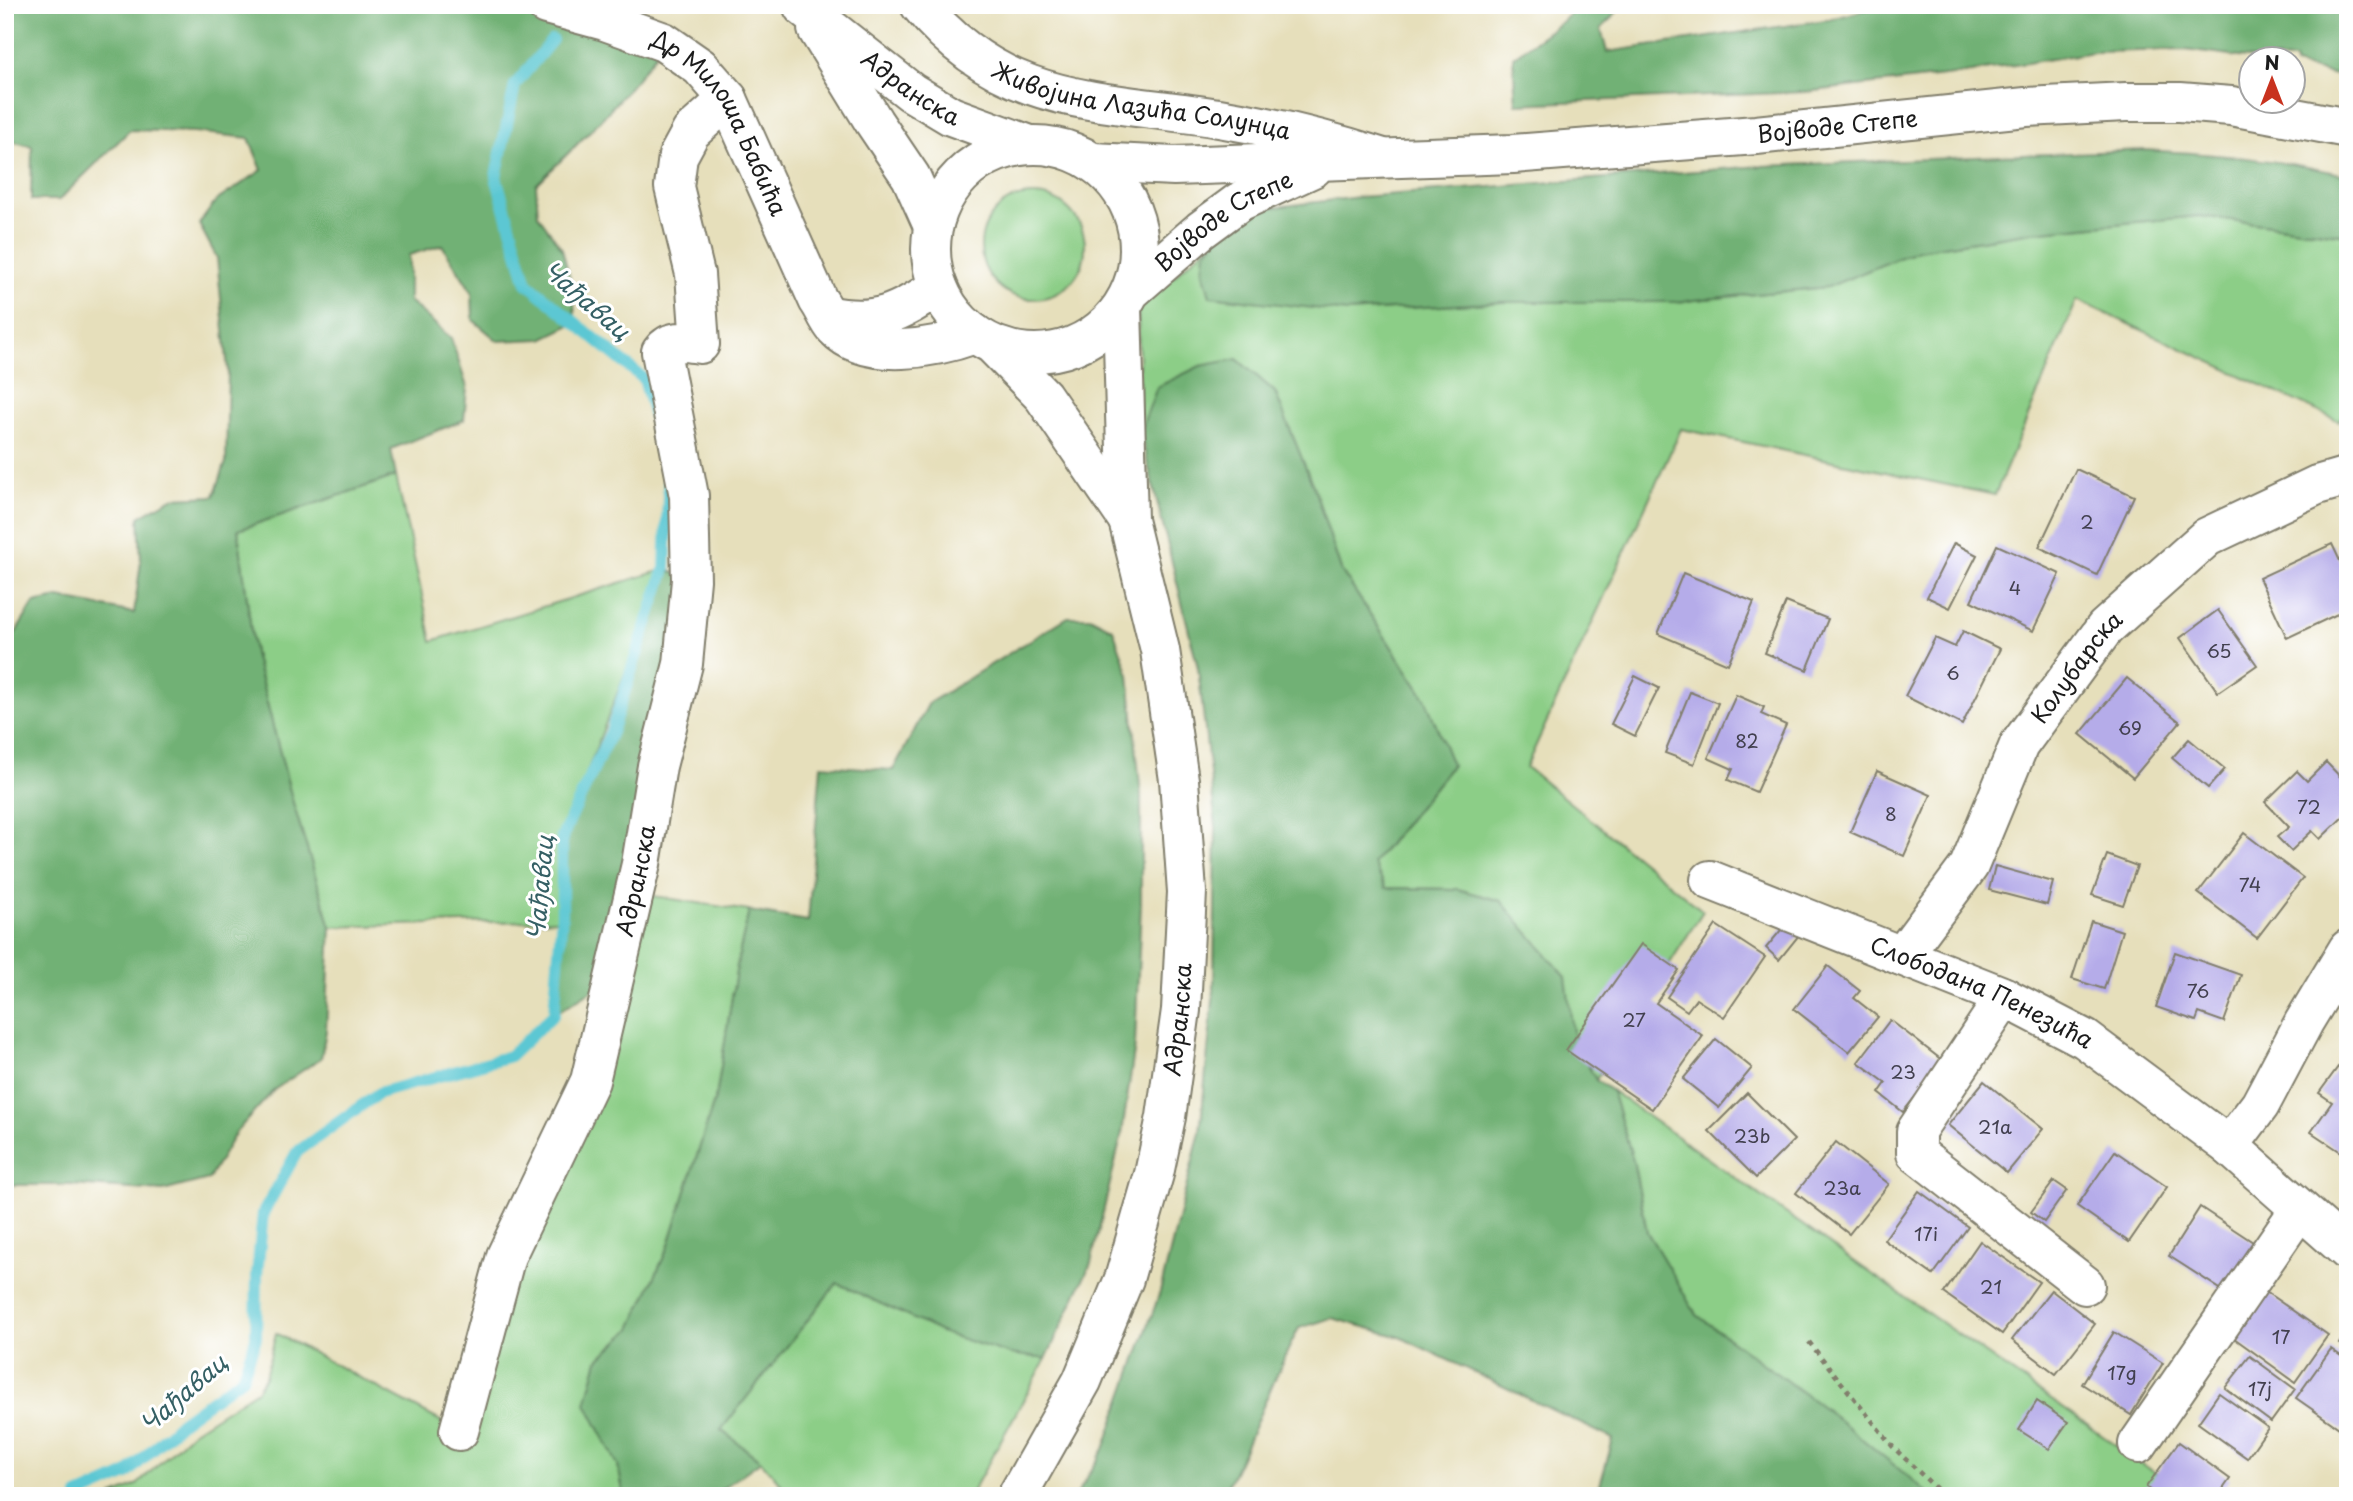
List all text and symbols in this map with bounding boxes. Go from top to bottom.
street label: Др Милоша Бабића [646,20,797,222]
street label: Адранска [855,41,965,134]
north arrow [2238,46,2308,116]
text: N [2264,48,2280,76]
street label: Живојина Лазића Солунца [986,51,1295,148]
street label: Војводе Степе [1755,99,1919,151]
street label: Војводе Степе [1146,161,1298,279]
water label: Чађавац [536,251,639,348]
house number: 2 [2080,507,2094,535]
house number: 4 [2009,573,2021,601]
street label: Колубарска [2021,601,2130,730]
house number: 65 [2206,636,2232,664]
house number: 6 [1946,658,1960,686]
house number: 69 [2118,713,2142,741]
house number: 82 [1735,726,1759,754]
house number: 72 [2297,792,2321,820]
house number: 8 [1885,799,1897,827]
street label: Адранска [606,821,663,940]
water label: Чађавац [516,834,562,942]
house number: 74 [2239,870,2261,898]
street label: Слободана Пенезића [1865,926,2103,1056]
street label: Адранска [1153,962,1199,1078]
house number: 76 [2187,976,2209,1004]
house number: 27 [1622,1005,1646,1033]
house number: 23 [1890,1057,1916,1085]
house number: 21a [1978,1112,2012,1140]
house number: 23b [1734,1121,1770,1149]
house number: 23a [1823,1173,1861,1201]
house number: 17i [1914,1219,1938,1247]
house number: 21 [1980,1272,2002,1300]
house number: 17 [2272,1322,2290,1350]
water label: Чађавац [131,1344,234,1441]
house number: 17g [2107,1358,2137,1386]
house number: 17j [2248,1374,2272,1402]

